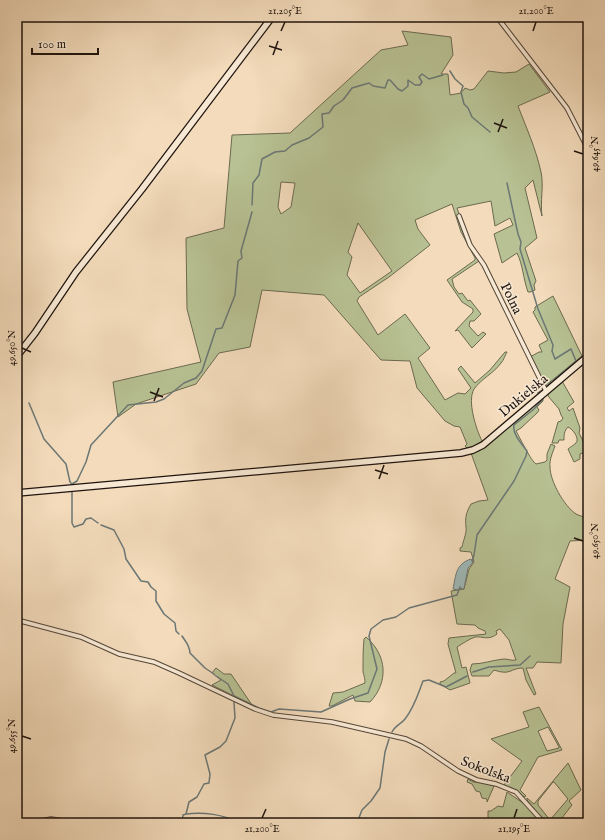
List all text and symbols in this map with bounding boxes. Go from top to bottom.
text: 21.205°E [268,5,302,18]
text: 21.200°E [518,5,554,18]
scale bar [32,30,98,56]
text: 100 m [38,37,66,52]
text: 49.645°N [589,136,602,172]
street label: Polna [496,280,527,318]
text: 49.650°N [6,330,19,366]
street label: Dukielska [495,369,553,421]
text: 49.650°N [589,523,602,559]
text: 49.655°N [6,718,19,753]
street label: Sokolska [458,752,514,788]
text: 21.200°E [244,823,280,836]
text: 21.195°E [498,823,530,836]

